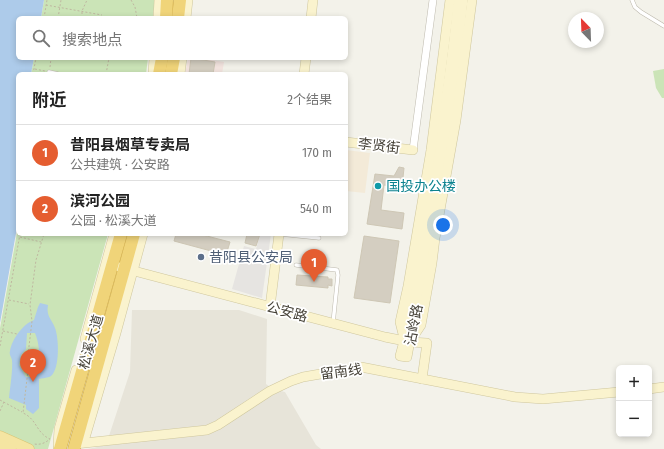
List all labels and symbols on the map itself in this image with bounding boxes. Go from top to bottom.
north arrow [568,12,604,48]
street label: 李贤街 [357,135,401,157]
place label: 国投办公楼 [386,178,456,195]
marker: 国投办公楼 [373,181,383,191]
your location [433,215,453,235]
place label: 昔阳县公安局 [209,249,293,266]
pin: 1 [301,249,327,282]
marker: 昔阳县公安局 [196,252,206,262]
street label: 公安路 [265,298,309,326]
street label: 沾岭路 [402,303,426,347]
street label: 松溪大道 [75,313,107,371]
pin: 2 [20,349,46,382]
street label: 留南线 [319,361,363,383]

